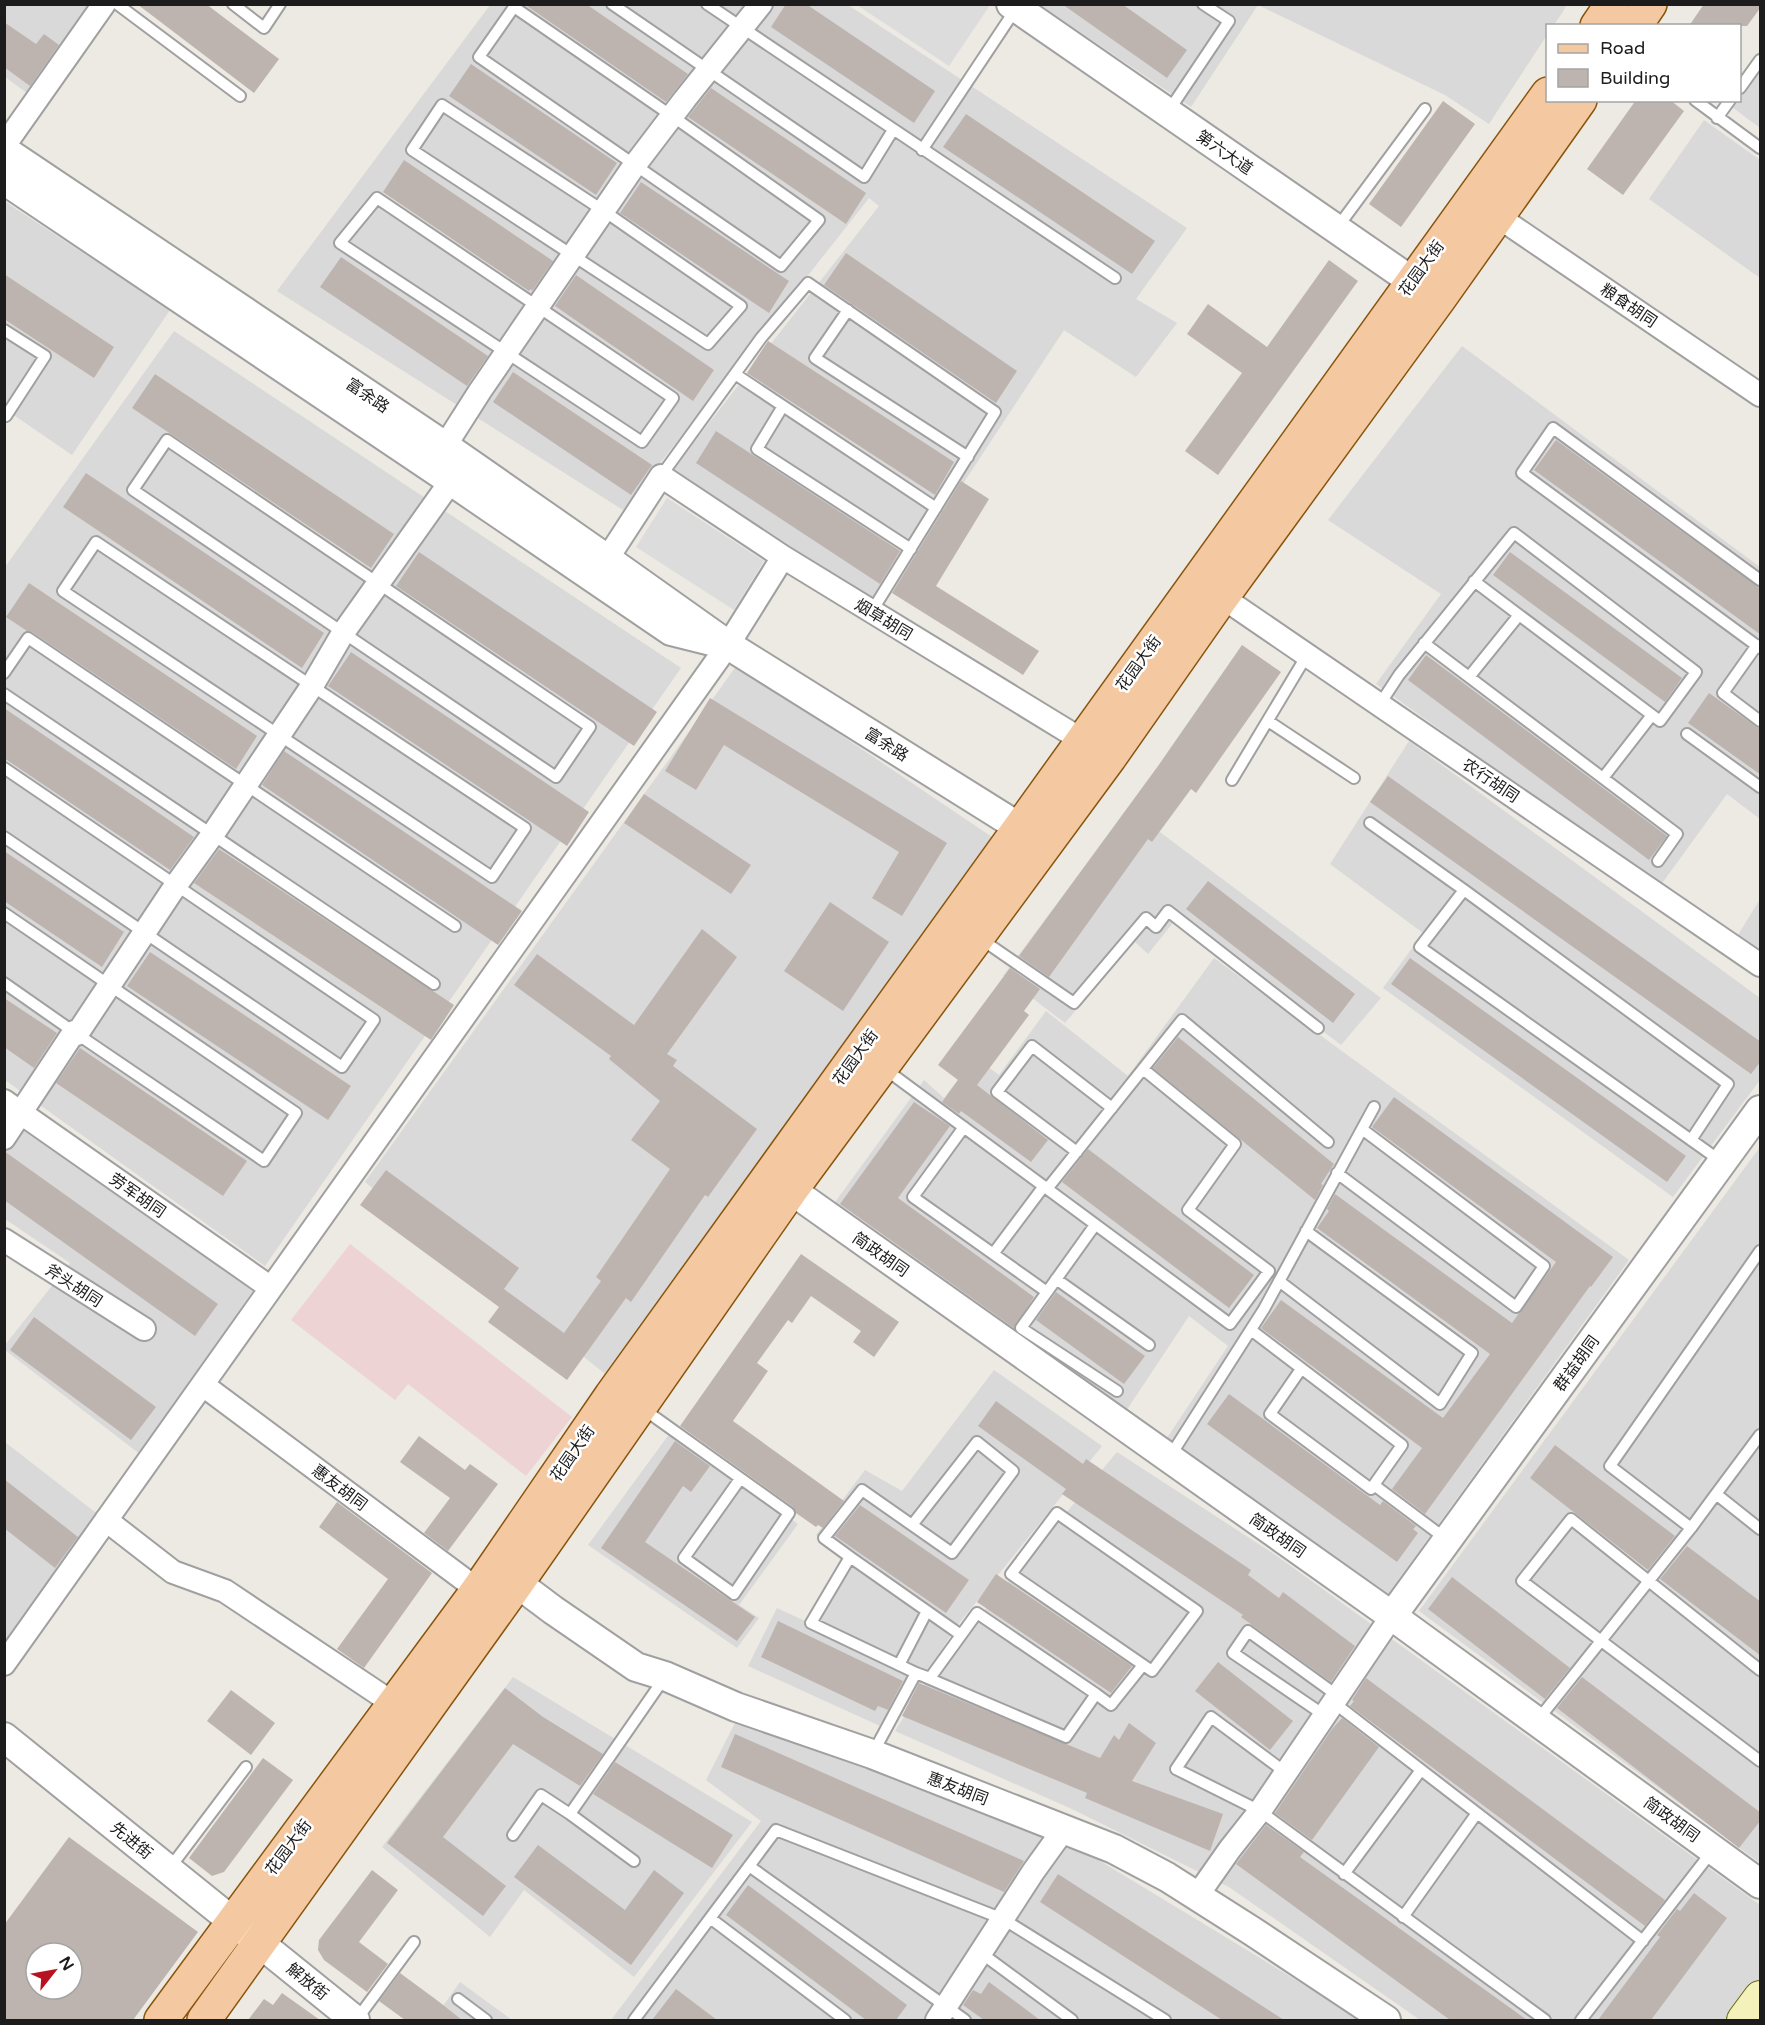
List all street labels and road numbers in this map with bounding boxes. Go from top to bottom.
street label: 第六大道 [1192,126,1256,179]
street label: 花园大街 [1395,237,1449,300]
street label: 粮食胡同 [1596,280,1661,332]
street label: 富余路 [342,374,393,418]
street label: 烟草胡同 [851,595,916,645]
street label: 花园大街 [1112,632,1166,695]
street label: 富余路 [861,724,912,766]
street label: 农行胡同 [1458,755,1523,807]
street label: 花园大街 [829,1026,883,1089]
street label: 劳军胡同 [105,1169,169,1222]
street label: 简政胡同 [848,1228,912,1281]
street label: 斧头胡同 [41,1260,106,1312]
street label: 群益胡同 [1550,1332,1604,1395]
street label: 花园大街 [546,1422,599,1486]
street label: 惠友胡同 [308,1461,371,1515]
street label: 简政胡同 [1245,1509,1309,1562]
street label: 惠友胡同 [924,1768,991,1810]
street label: 简政胡同 [1640,1793,1703,1847]
street label: 花园大街 [262,1816,316,1879]
street label: 先进街 [106,1818,156,1864]
street label: 解放街 [282,1959,332,2005]

